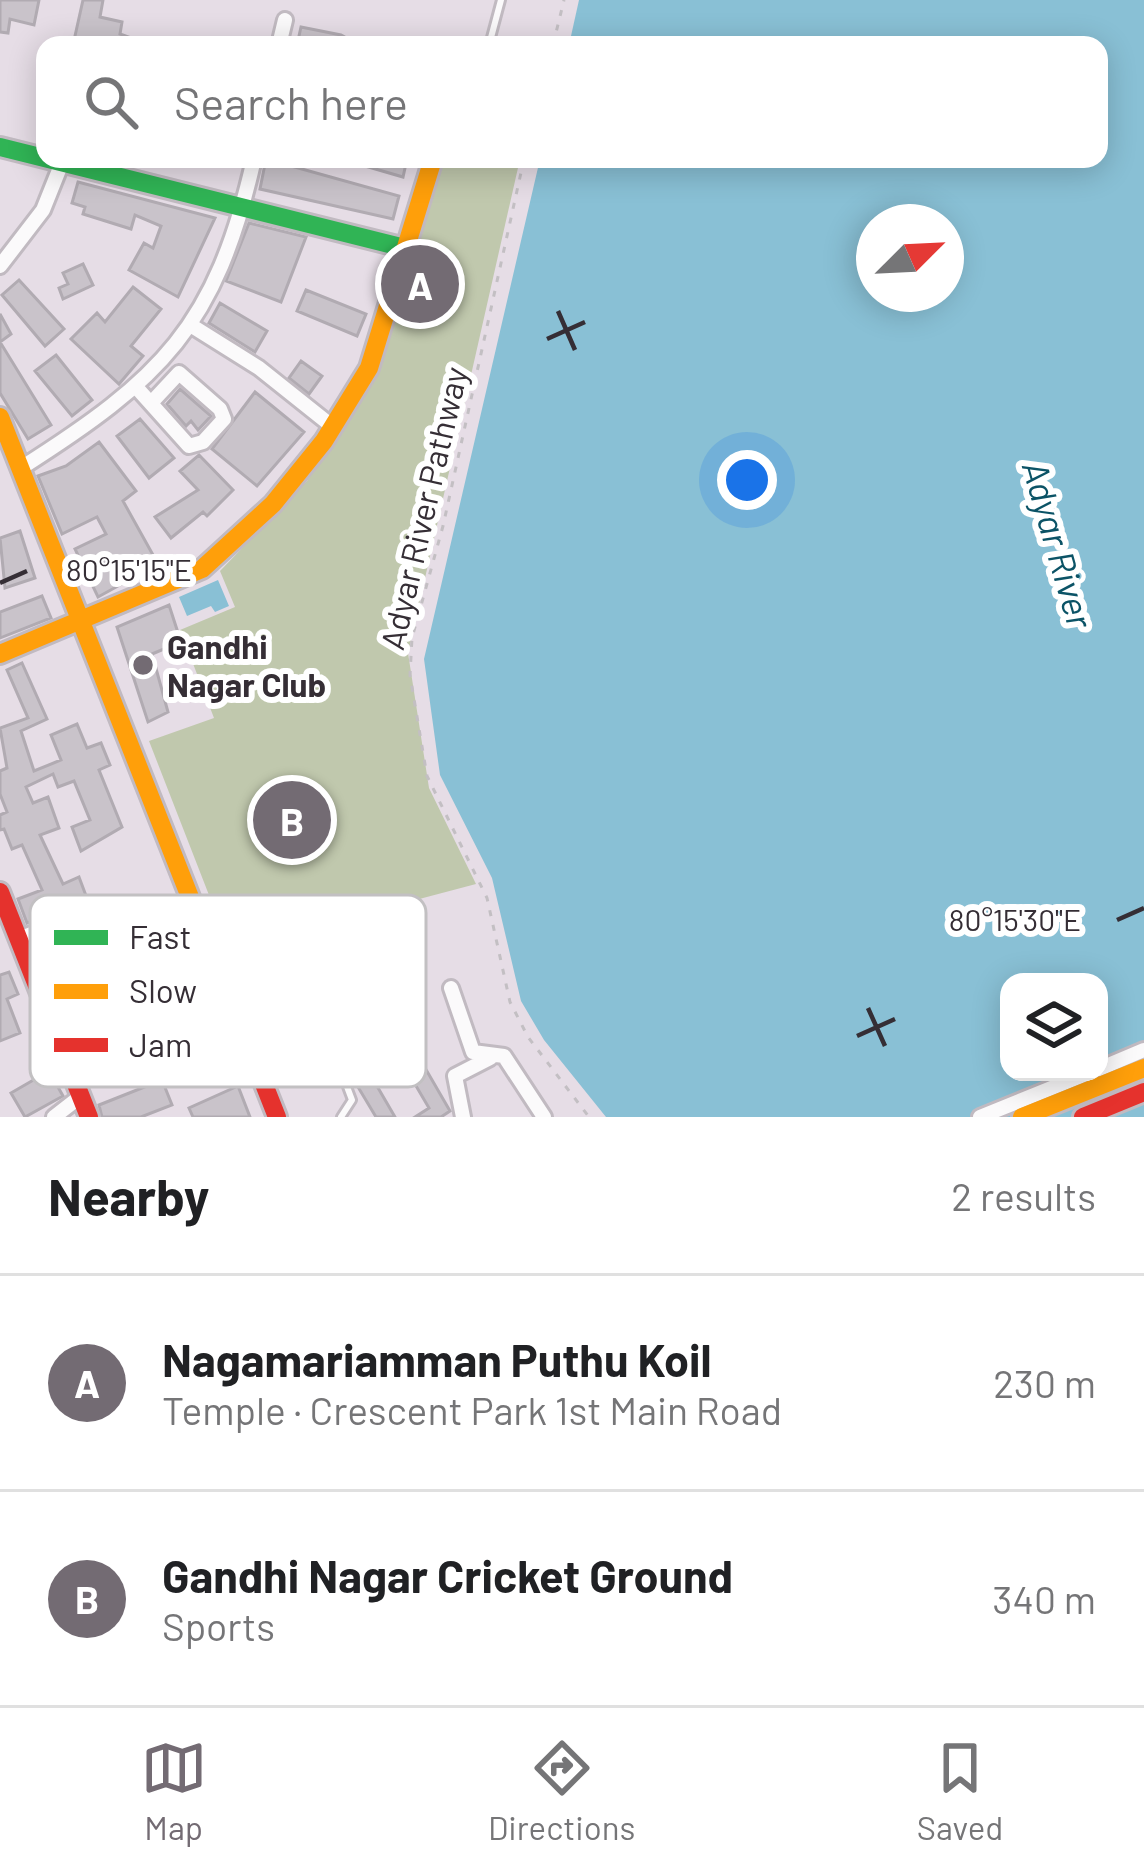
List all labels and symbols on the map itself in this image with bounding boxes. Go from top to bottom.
north arrow [856,204,964,312]
pin: A [381,239,459,329]
street label: Adyar River Pathway [371,363,475,653]
your location [717,450,777,510]
water label: Adyar River [1015,456,1104,634]
text: 80°15'15"E [66,551,192,587]
place label: Gandhi Nagar Club [167,626,326,704]
marker: Gandhi Nagar Club [130,652,156,678]
pin: B [253,775,331,865]
legend [30,895,426,1087]
text: 80°15'30"E [949,901,1081,937]
text: Fast [129,916,191,956]
text: Slow [129,970,197,1010]
text: Jam [129,1024,192,1064]

